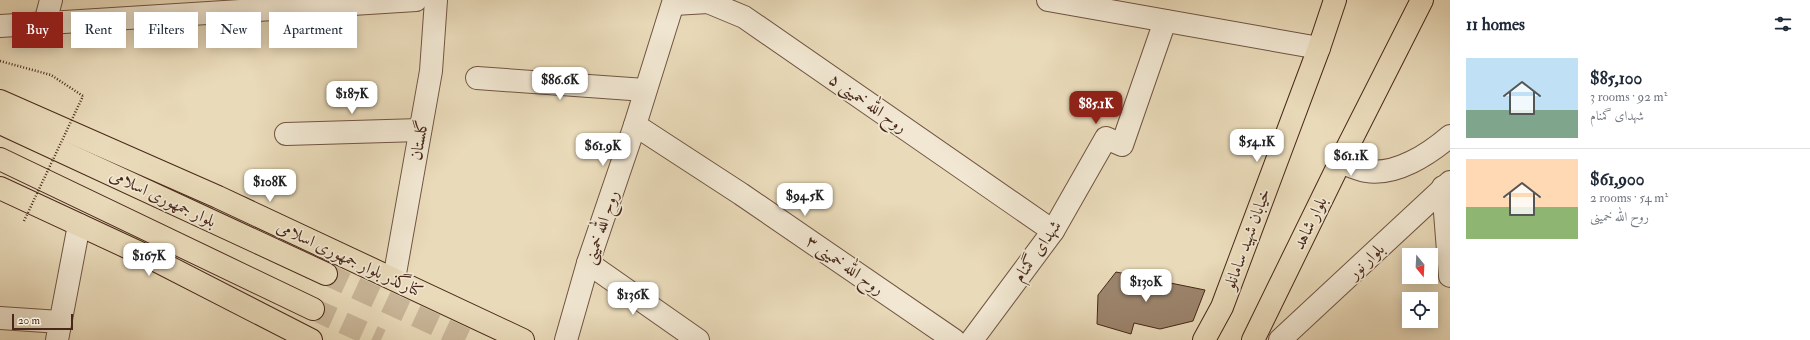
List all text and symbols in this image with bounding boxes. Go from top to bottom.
chip: Buy [12,12,63,48]
chip: Rent [71,12,126,48]
chip: Filters [134,12,198,48]
chip: New [206,12,261,48]
chip: Apartment [269,12,357,48]
icon: filters [1772,13,1794,35]
text: 11 homes [1466,14,1525,35]
street label: روح الله خمینی ۵ [823,66,913,141]
pin: $86.6K [527,67,593,101]
text: $85,100 [1590,68,1642,89]
text: $86.6K [541,72,579,88]
icon: home [1498,74,1546,122]
pin: $187K [324,81,380,115]
text: $187K [335,86,369,102]
text: 3 rooms · 92 m² [1590,89,1667,105]
pin: $85.1K [1063,91,1129,125]
text: $85.1K [1078,96,1114,112]
text: شهدای گمنام [1590,108,1644,124]
street label: گلستان [405,118,433,162]
pin: $54.1K [1224,129,1290,163]
pin: $61.9K [570,133,636,167]
text: $54.1K [1239,134,1275,150]
text: $61.9K [585,138,621,154]
pin: $61.1K [1318,143,1384,177]
text: $61.1K [1334,148,1368,164]
street label: بلوار جمهوری اسلامی [106,164,220,232]
pin: $108K [242,169,298,203]
text: $61,900 [1590,169,1644,190]
text: $108K [253,174,287,190]
icon: home [1498,175,1546,223]
pin: $94.5K [772,183,838,217]
street label: روح الله خمینی [576,186,627,268]
street label: خیابان شهید سامانلو [1218,186,1275,294]
text: $94.5K [786,188,824,204]
text: 2 rooms · 54 m² [1590,190,1668,206]
street label: بلوار شاهد [1288,193,1332,253]
text: روح الله خمینی [1590,209,1649,225]
street label: کنارگذر بلوار جمهوری اسلامی [273,214,427,302]
street label: شهدای گمنام [1007,215,1069,288]
street label: روح الله خمینی ۳ [800,228,890,303]
street label: بلوار نور [1342,239,1389,285]
pin: $167K [121,243,177,277]
text: $167K [132,248,166,264]
north arrow [1402,248,1438,284]
map controls [1402,248,1438,328]
pin: $130K [1118,269,1174,303]
text: $130K [1130,274,1162,290]
pin: $136K [605,282,661,316]
text: $136K [617,287,649,303]
button: locate [1402,292,1438,328]
scale bar [12,312,73,331]
text: 20 m [18,314,40,327]

